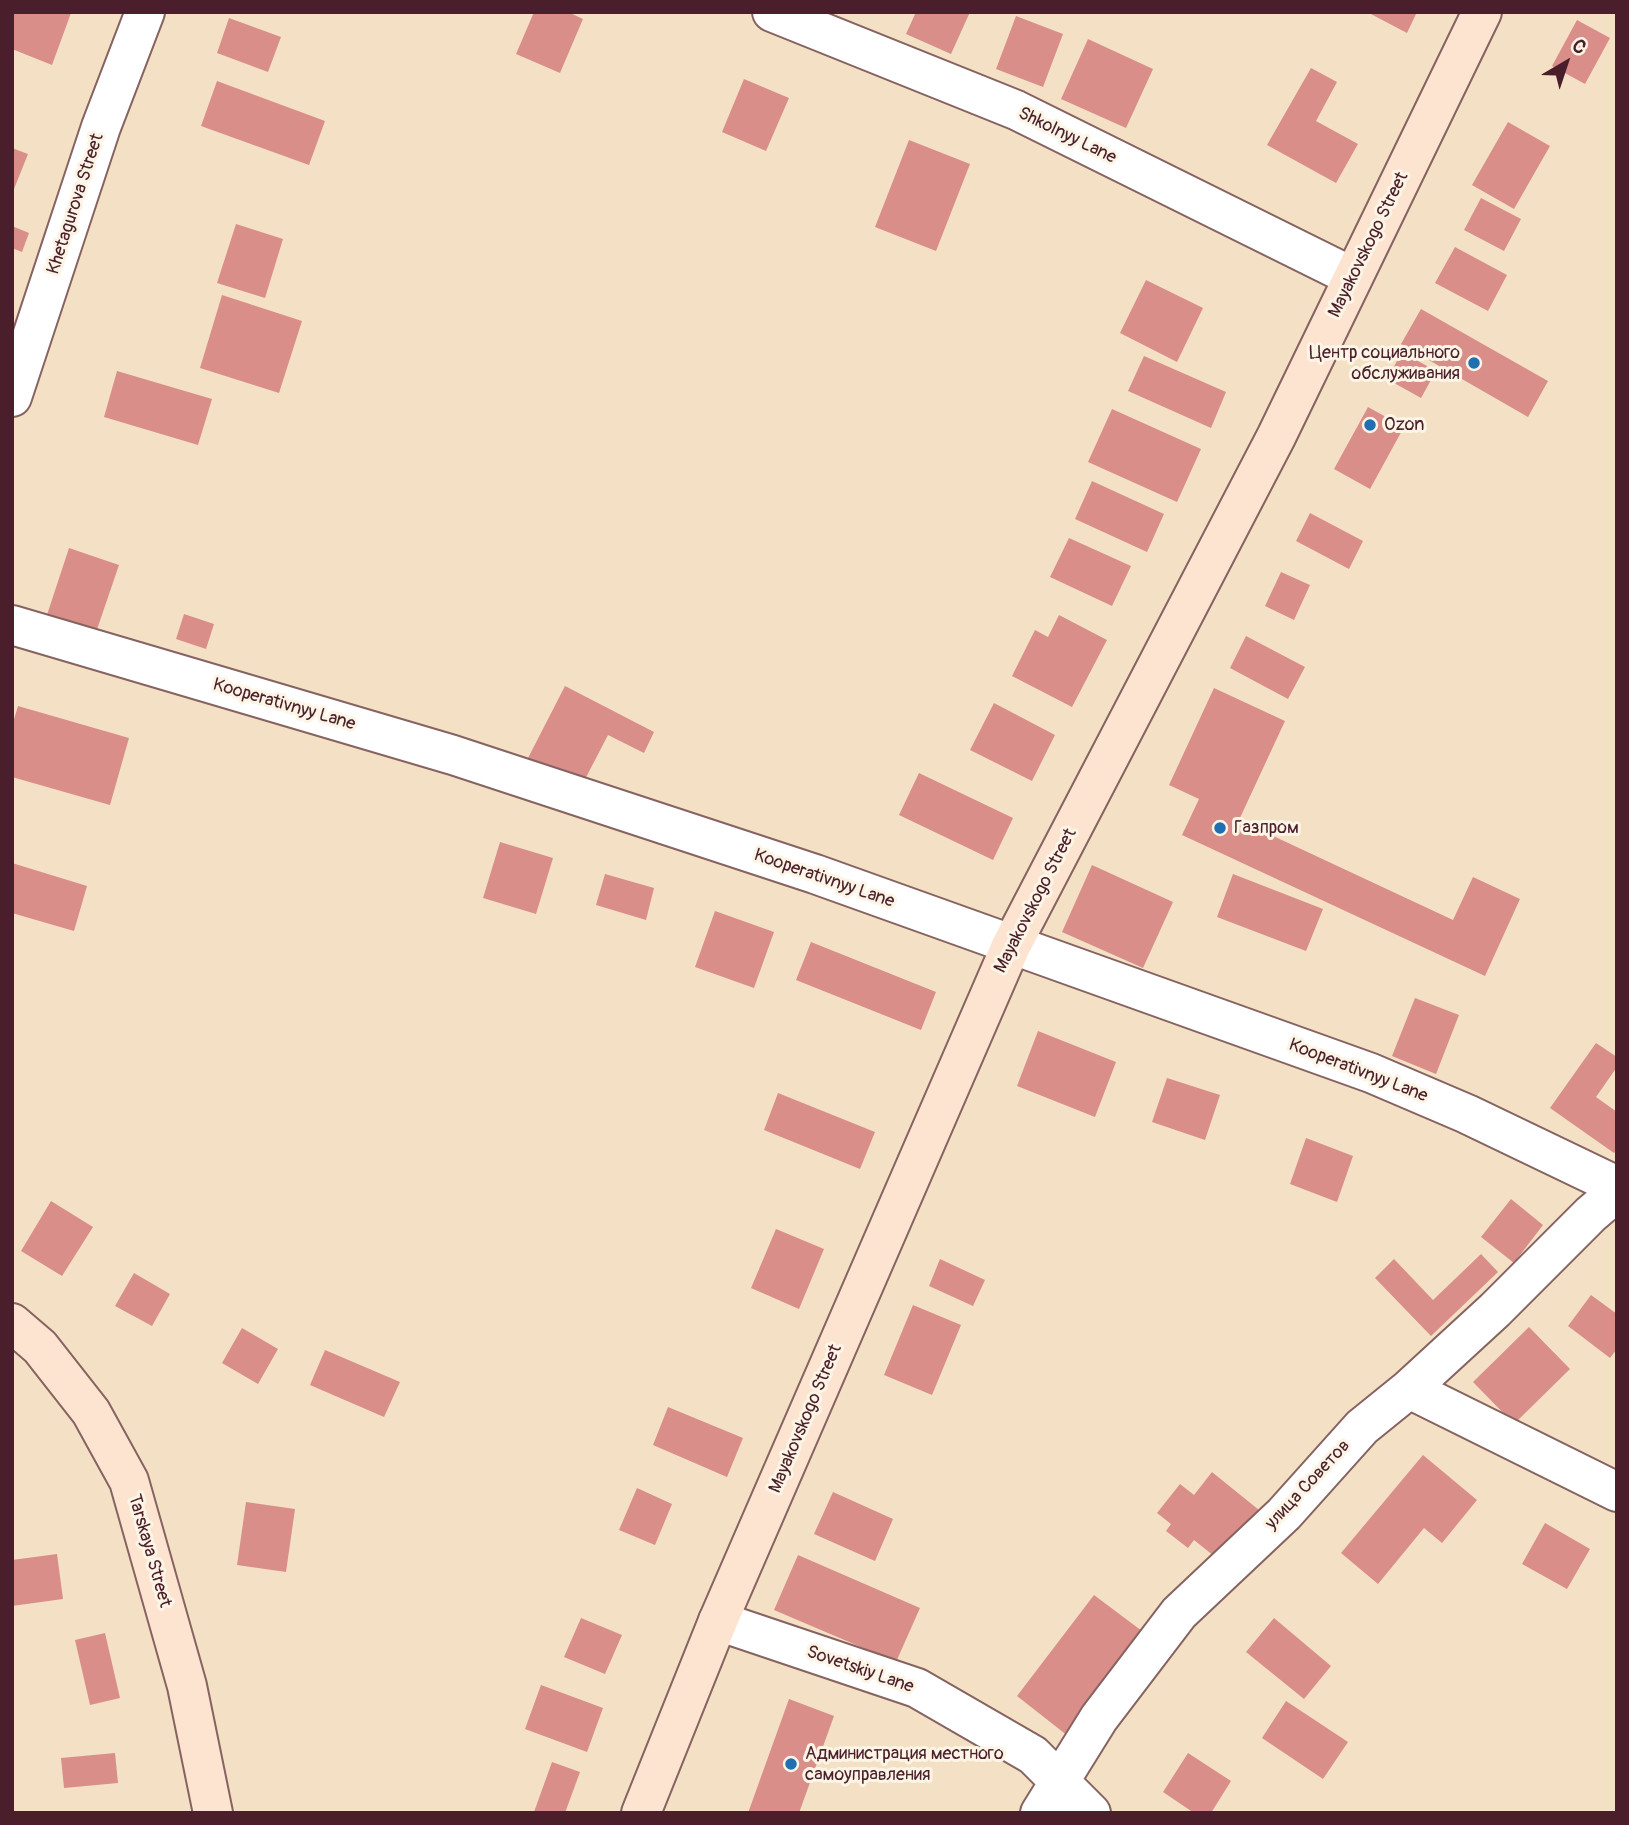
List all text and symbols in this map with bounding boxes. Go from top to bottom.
north arrow [1531,28,1601,98]
text: С [1567,34,1591,60]
street label: Shkolnyy Lane [1014,103,1120,169]
street label: Khetagurova Street [43,131,109,277]
street label: Mayakovskogo Street [1324,169,1414,321]
place label: Центр социального обслуживания [1309,342,1460,384]
marker: Центр социального обслуживания [1466,355,1482,371]
place label: Ozon [1384,414,1424,436]
marker: Ozon [1362,417,1378,433]
street label: Kooperativnyy Lane [210,674,358,736]
place label: Газпром [1234,817,1299,839]
marker: Газпром [1212,820,1228,836]
street label: Mayakovskogo Street [990,825,1082,977]
street label: Kooperativnyy Lane [751,845,897,913]
street label: Kooperativnyy Lane [1285,1035,1431,1107]
street label: Mayakovskogo Street [765,1341,847,1497]
street label: улица Советов [1261,1436,1355,1534]
street label: Tarskaya Street [123,1492,175,1610]
street label: Sovetskiy Lane [804,1642,916,1698]
place label: Администрация местного самоуправления [805,1743,1004,1786]
marker: Администрация местного самоуправления [783,1756,799,1772]

